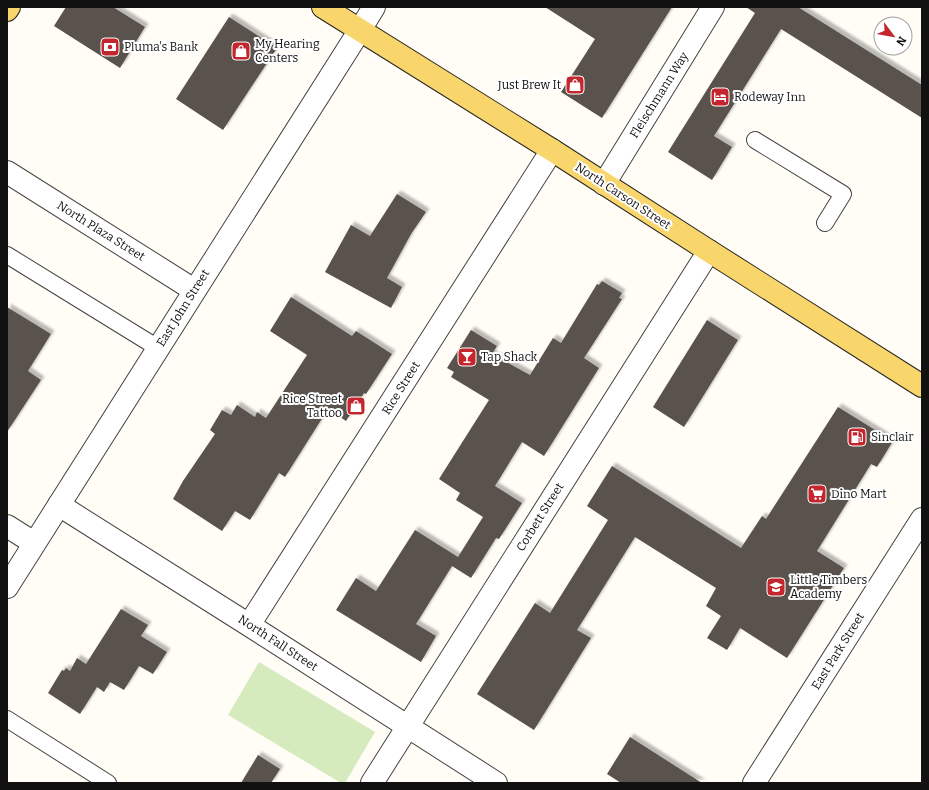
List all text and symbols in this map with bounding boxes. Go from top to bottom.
north arrow [873,16,913,56]
text: N [893,34,909,49]
bank icon: Pluma's Bank [99,36,121,58]
place label: My Hearing Centers [255,37,320,65]
place label: Pluma's Bank [124,40,198,54]
shop icon: My Hearing Centers [230,40,252,62]
street label: Fleischmann Way [627,49,691,141]
shop icon: Just Brew It [564,74,586,96]
place label: Just Brew It [497,78,562,92]
hotel icon: Rodeway Inn [709,86,731,108]
place label: Rodeway Inn [734,90,806,104]
street label: North Carson Street [573,160,674,233]
street label: North Plaza Street [54,198,148,264]
street label: East John Street [154,266,213,349]
bar icon: Tap Shack [456,346,478,368]
place label: Tap Shack [481,350,538,364]
street label: Rice Street [379,358,423,417]
place label: Rice Street Tattoo [282,392,343,420]
shop icon: Rice Street Tattoo [345,395,367,417]
fuel station icon: Sinclair [846,426,868,448]
place label: Sinclair [871,430,914,444]
street label: Corbett Street [513,480,567,554]
supermarket icon: Dino Mart [806,483,828,505]
place label: Dino Mart [831,487,887,501]
place label: Little Timbers Academy [790,573,867,601]
school or university icon: Little Timbers Academy [765,576,787,598]
street label: East Park Street [809,609,868,692]
street label: North Fall Street [236,612,321,674]

